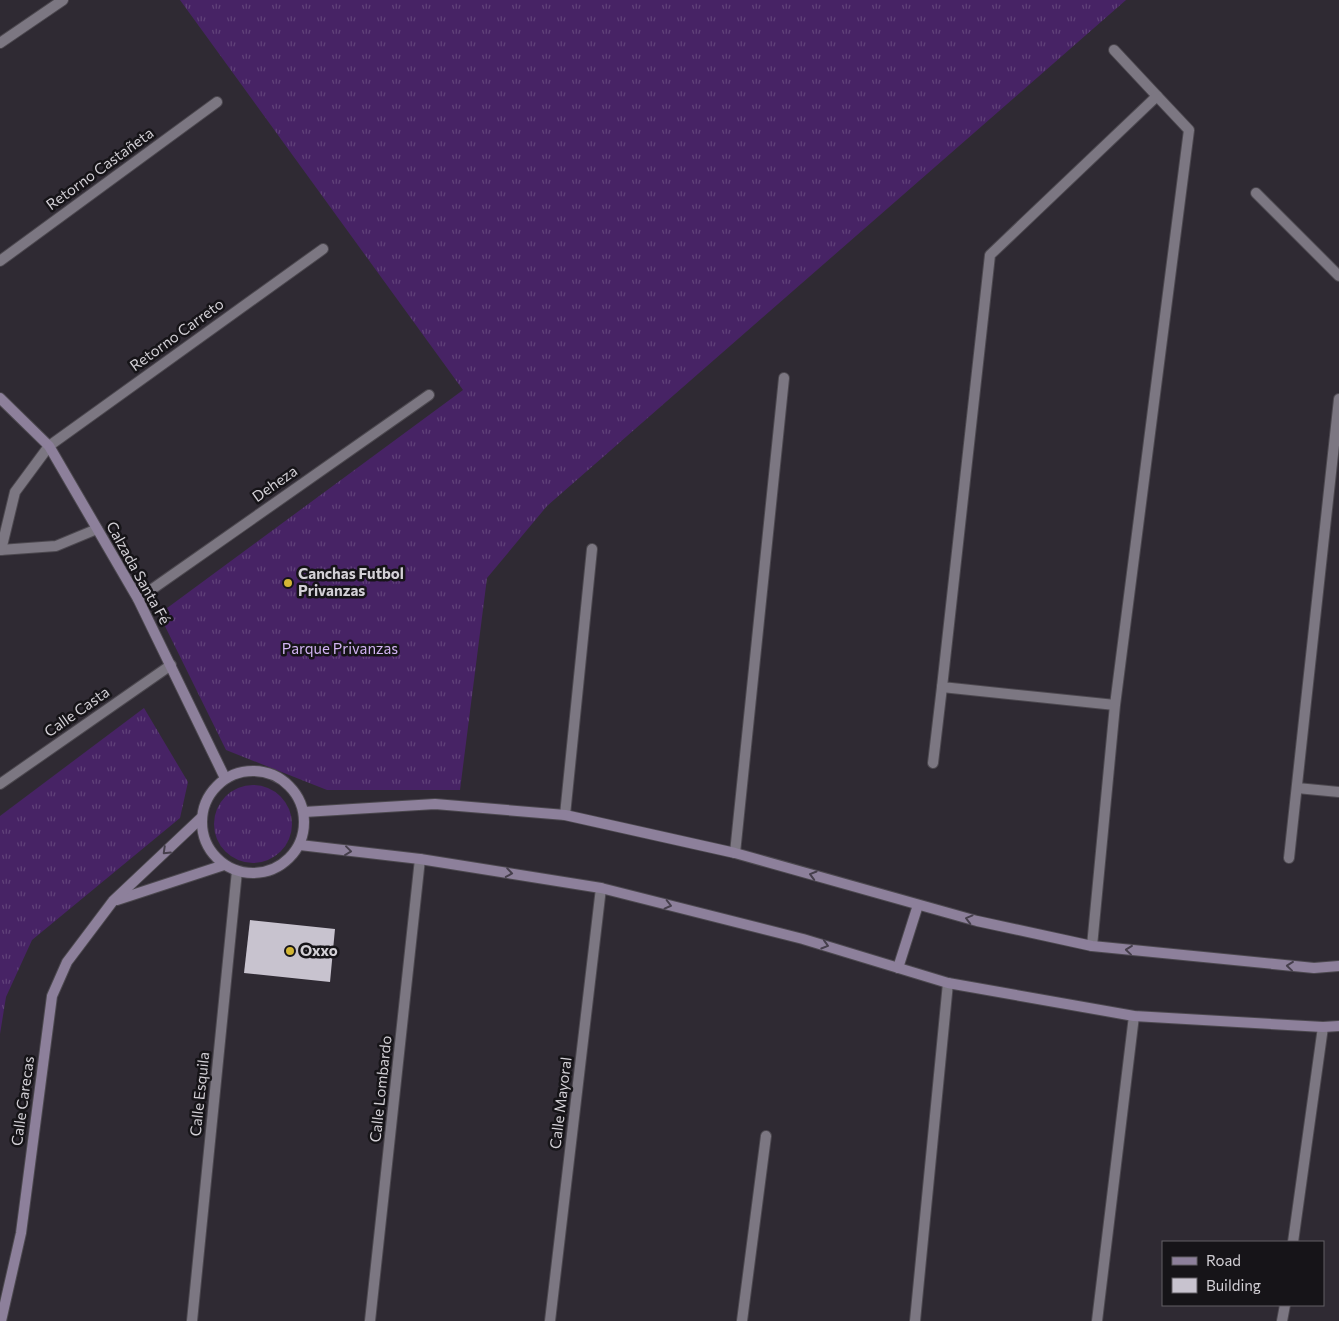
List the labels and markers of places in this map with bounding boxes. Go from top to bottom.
place label: Canchas Futbol Privanzas [298,564,404,599]
marker: Canchas Futbol Privanzas [282,577,294,589]
place label: Oxxo [300,941,338,959]
marker: Oxxo [284,945,296,957]

